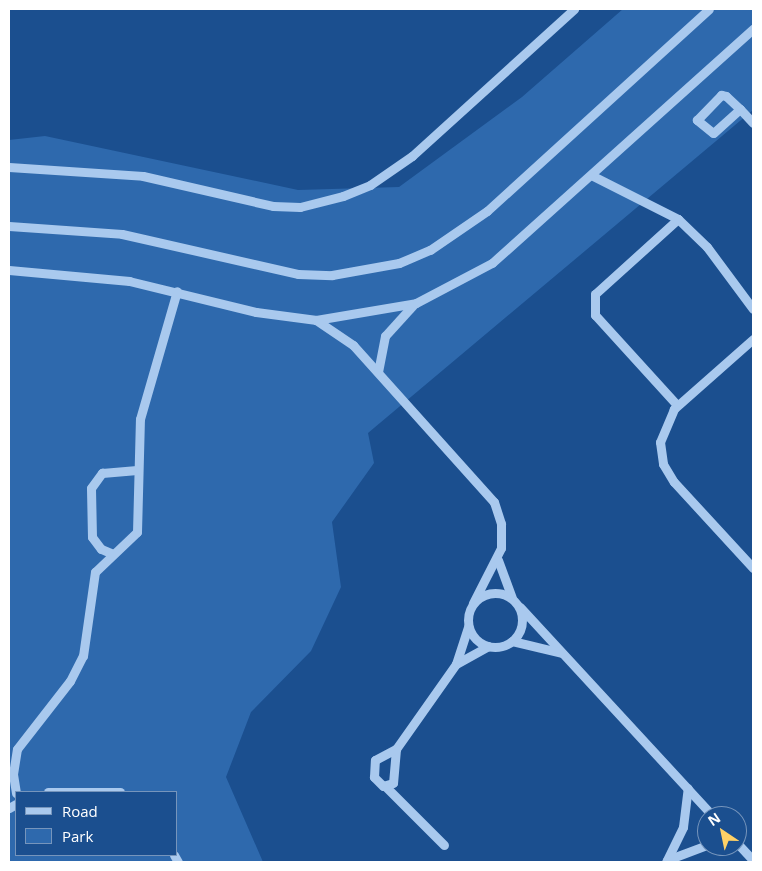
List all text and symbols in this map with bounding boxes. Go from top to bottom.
legend [15,791,178,856]
text: Road [62,801,98,821]
north arrow [697,806,747,856]
text: N [704,808,724,830]
text: Park [62,826,93,846]

